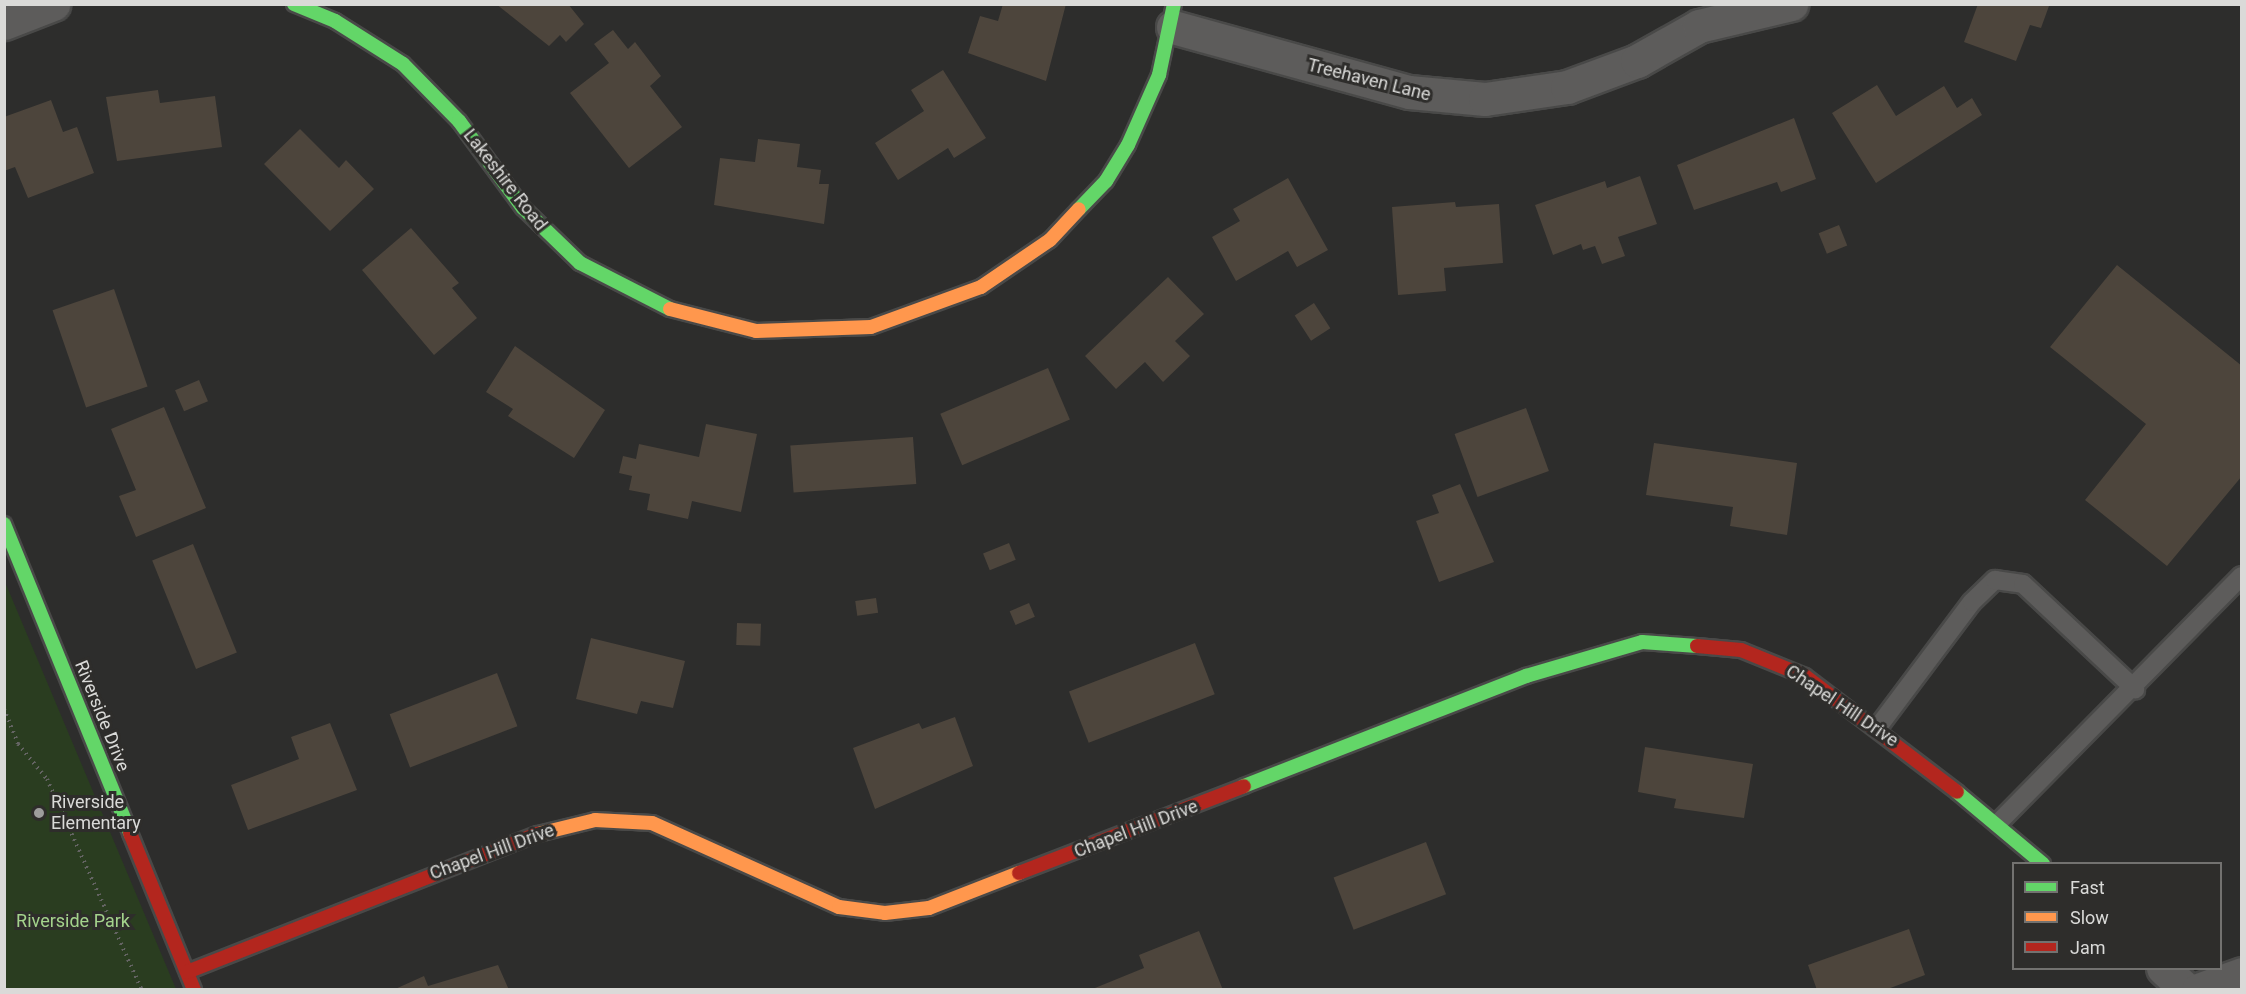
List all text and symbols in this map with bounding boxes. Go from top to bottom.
street label: Treehaven Lane [1305,54,1433,106]
street label: Lakeshire Road [459,125,551,235]
street label: Riverside Drive [70,657,134,775]
street label: Chapel Hill Drive [1782,660,1902,752]
place label: Riverside Elementary [51,792,141,834]
street label: Chapel Hill Drive [1071,795,1201,863]
marker: Riverside Elementary [32,806,46,820]
street label: Chapel Hill Drive [427,819,557,885]
legend [2012,862,2222,970]
text: Fast [2070,877,2105,898]
text: Slow [2070,907,2109,928]
park label: Riverside Park [16,910,130,932]
text: Jam [2070,937,2106,958]

